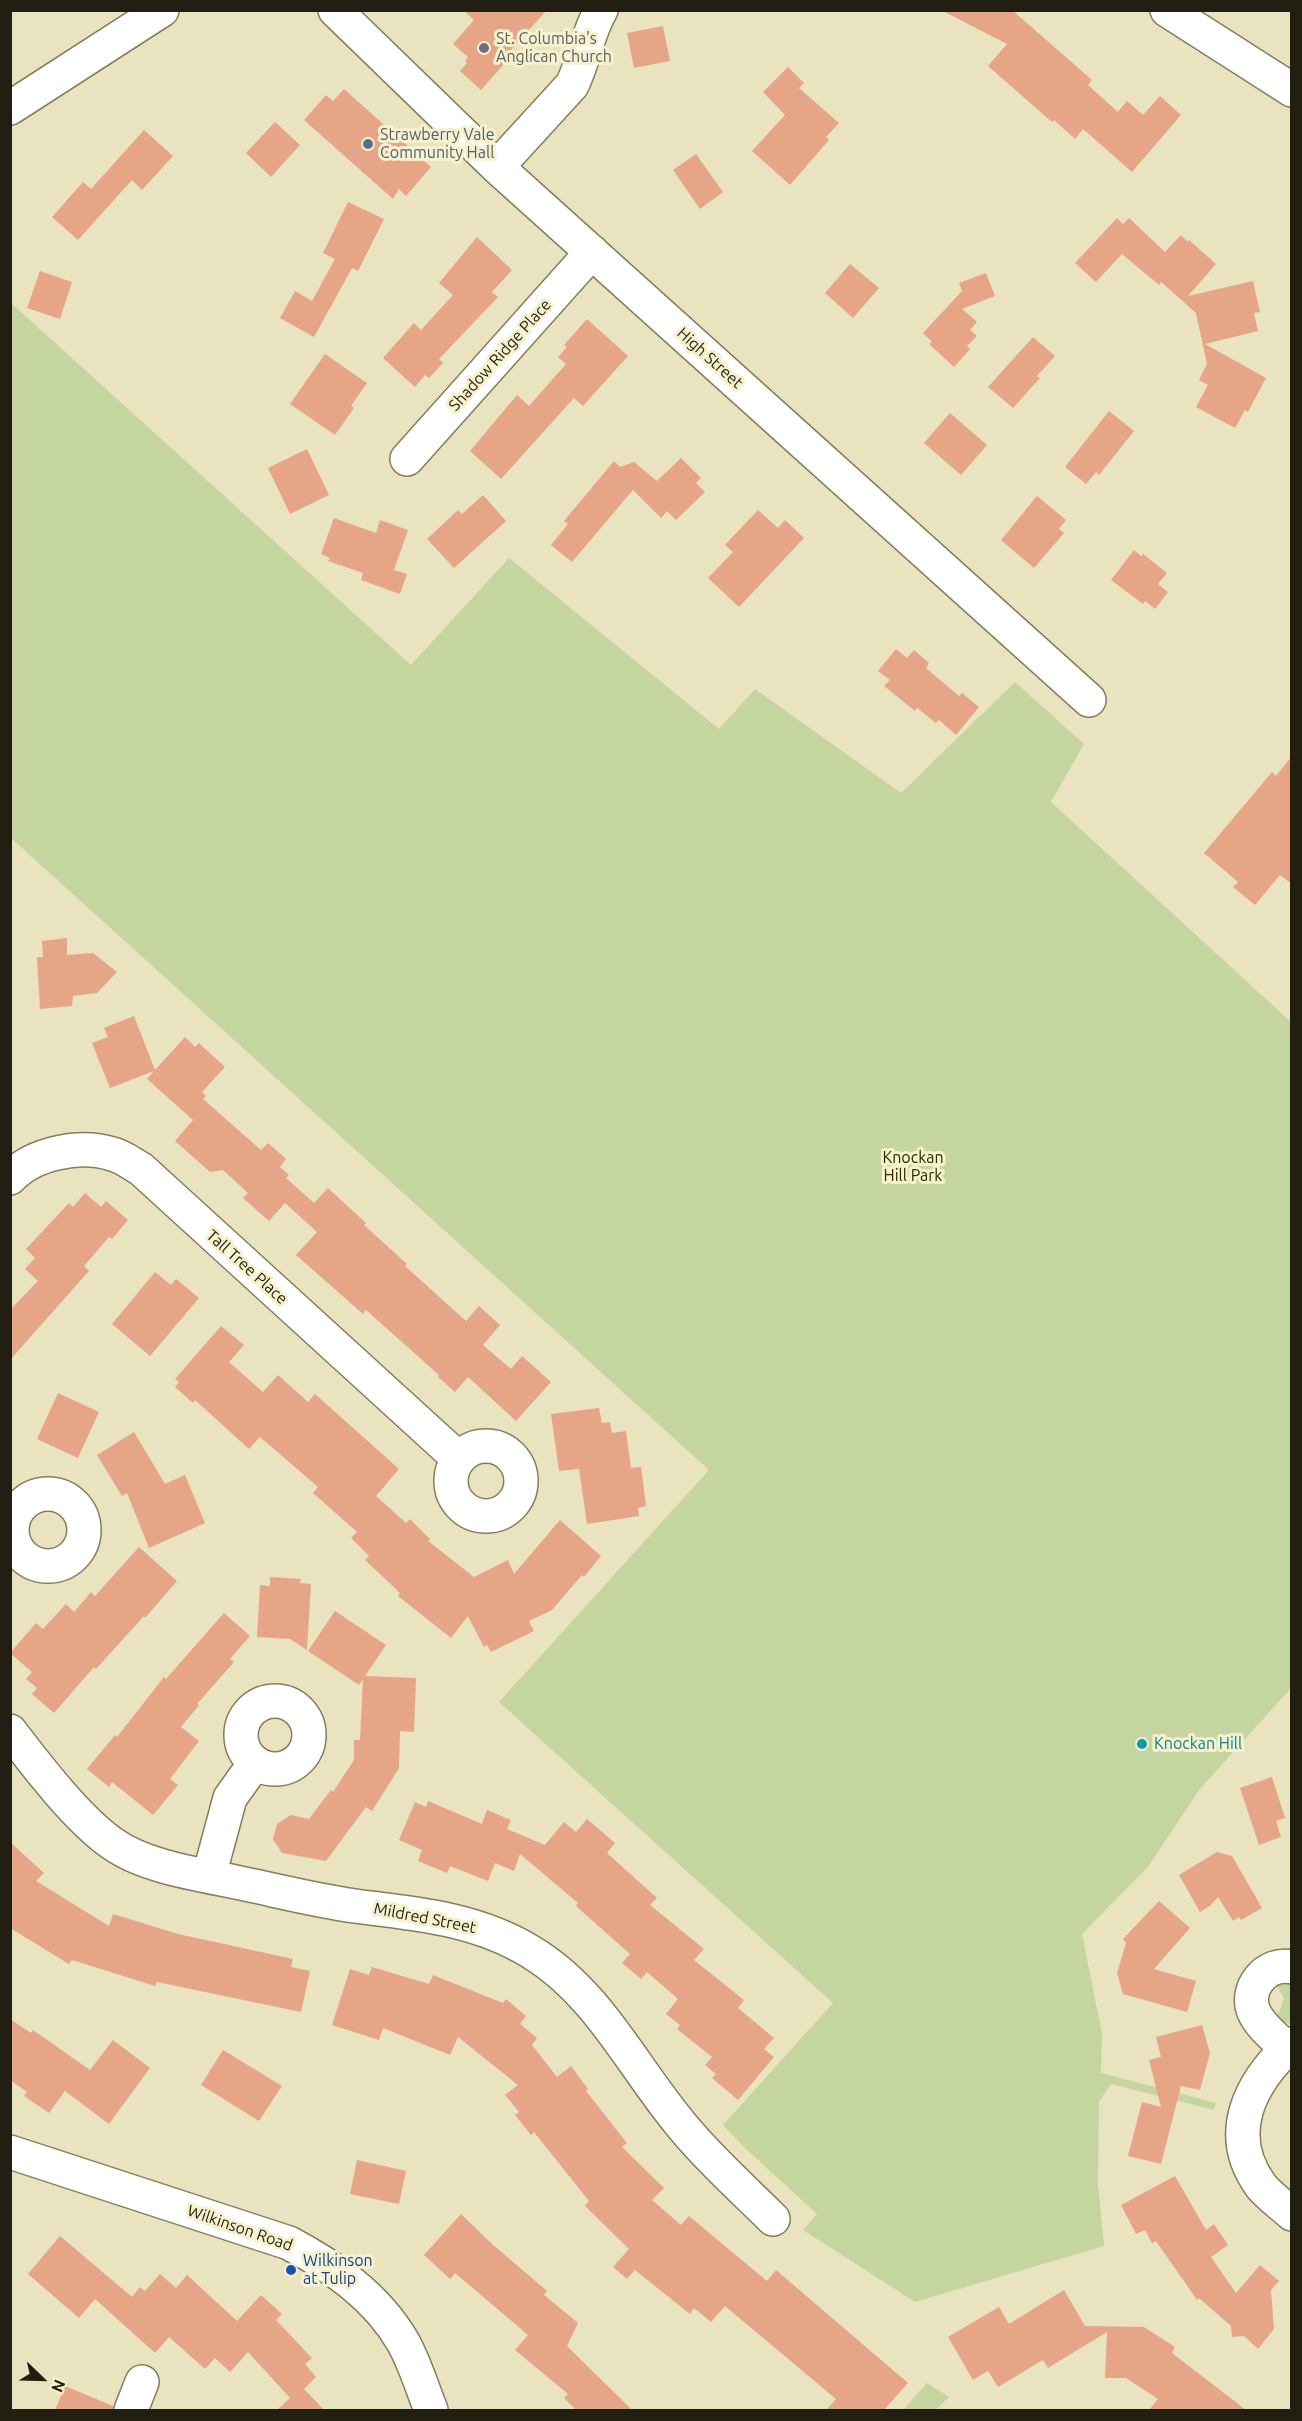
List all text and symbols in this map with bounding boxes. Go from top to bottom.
place label: St. Columbia's Anglican Church [496,29,612,67]
marker: St. Columbia's Anglican Church [477,41,491,55]
place label: Strawberry Vale Community Hall [380,125,495,163]
marker: Strawberry Vale Community Hall [361,137,375,151]
street label: Shadow Ridge Place [445,295,555,415]
street label: High Street [673,324,747,392]
park label: Knockan Hill Park [882,1148,944,1186]
street label: Tall Tree Place [202,1226,292,1308]
place label: Knockan Hill [1154,1734,1242,1754]
marker: Knockan Hill [1135,1737,1149,1751]
street label: Mildred Street [372,1899,478,1937]
street label: Wilkinson Road [185,2201,295,2255]
place label: Wilkinson at Tulip [303,2251,373,2289]
marker: Wilkinson at Tulip [284,2263,298,2277]
north arrow [12,2349,72,2409]
text: N [48,2377,69,2395]

